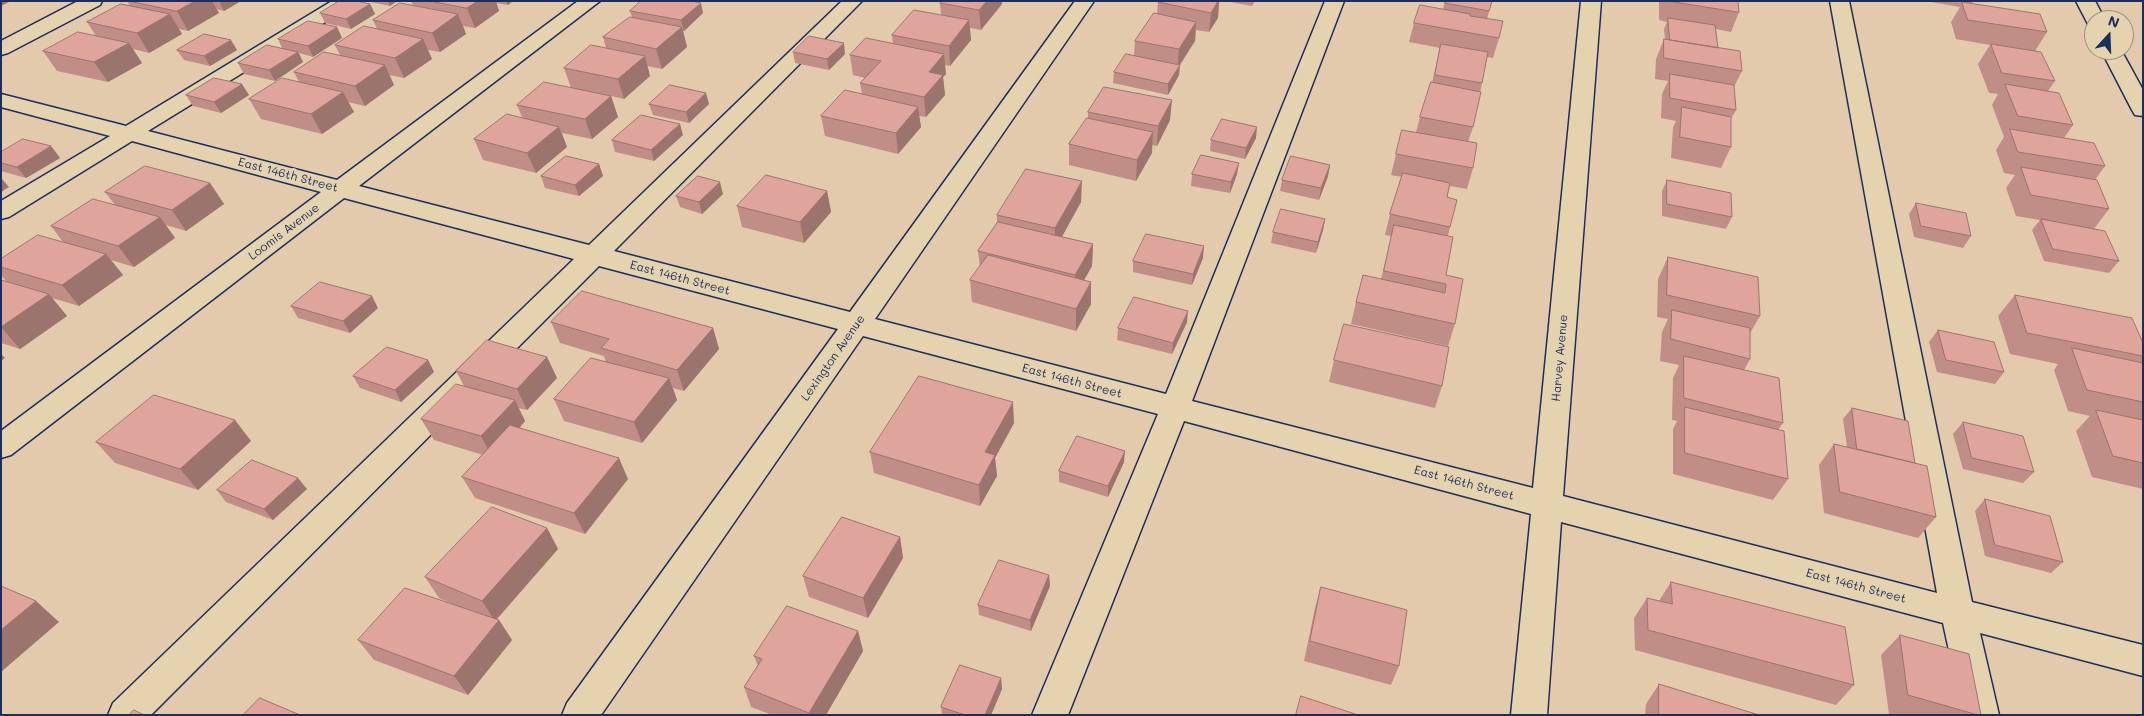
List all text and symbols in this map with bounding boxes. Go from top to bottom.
north arrow [2084,10,2134,60]
text: N [2106,11,2122,32]
street label: East 146th Street [236,155,340,195]
street label: Loomis Avenue [246,201,322,263]
street label: East 146th Street [628,258,732,298]
street label: Lexington Avenue [798,312,868,404]
street label: Harvey Avenue [1549,314,1571,402]
street label: East 146th Street [1020,361,1124,401]
street label: East 146th Street [1412,463,1516,503]
street label: East 146th Street [1804,566,1908,606]

